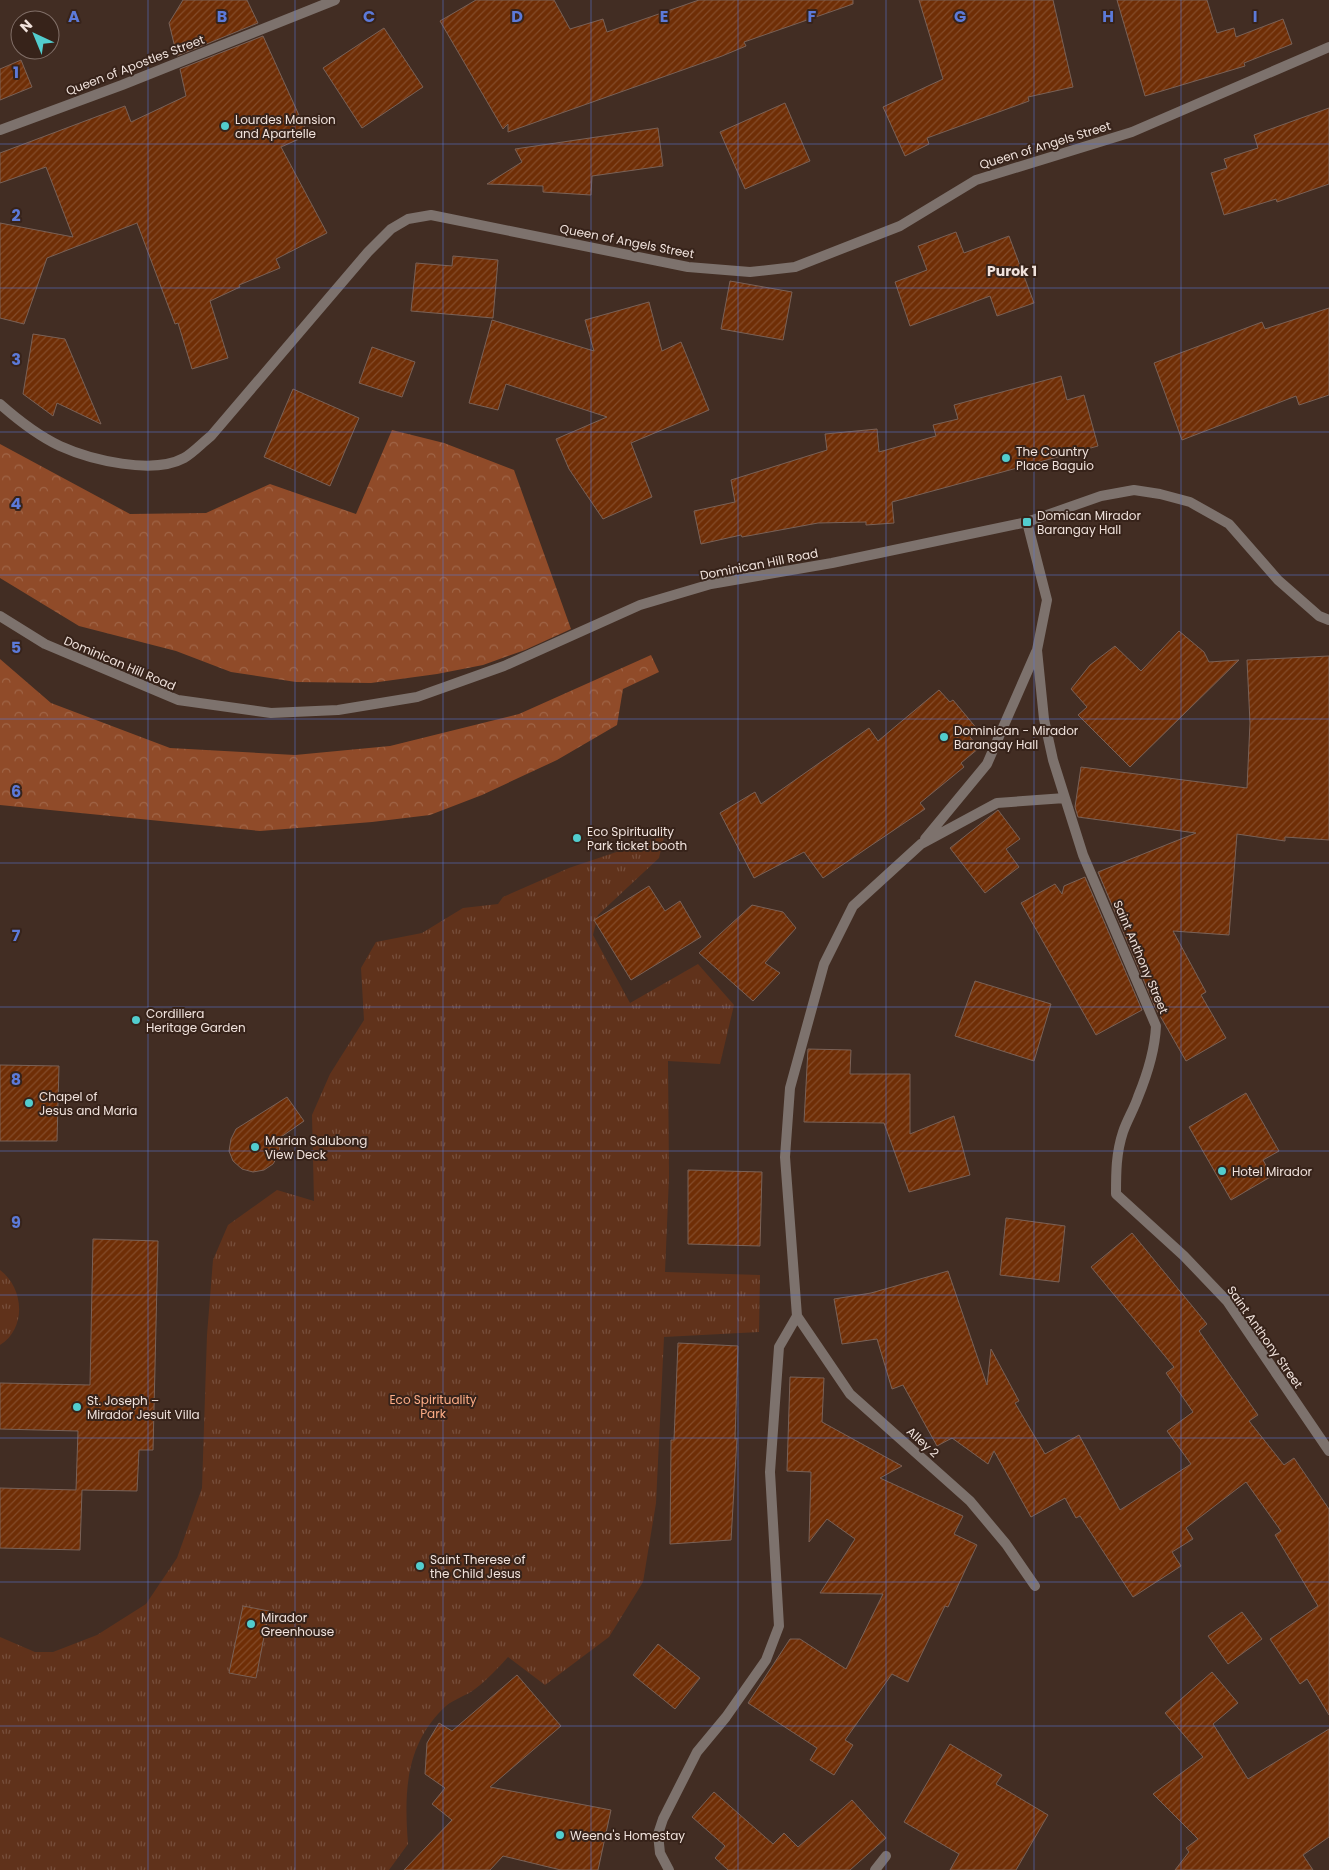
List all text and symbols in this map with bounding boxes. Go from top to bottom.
text: A [68,5,80,28]
text: B [217,5,227,28]
text: C [363,5,375,28]
text: D [511,5,523,28]
text: E [660,5,668,28]
text: F [808,5,817,28]
text: G [954,5,966,28]
text: H [1102,5,1114,28]
text: I [1253,5,1257,28]
north arrow [10,10,60,60]
text: N [15,15,37,36]
street label: Queen of Apostles Street [63,31,207,99]
text: 1 [13,61,19,84]
place label: Lourdes Mansion and Apartelle [235,111,336,142]
street label: Queen of Angels Street [977,117,1113,173]
marker: Lourdes Mansion and Apartelle [219,120,231,132]
text: 2 [11,204,21,227]
street label: Queen of Angels Street [558,220,696,262]
district label: Purok 1 [987,261,1037,281]
text: 3 [11,348,21,371]
place label: The Country Place Baguio [1016,443,1094,474]
marker: The Country Place Baguio [1000,452,1012,464]
text: 4 [11,492,22,515]
place label: Domican Mirador Barangay Hall [1037,507,1141,538]
marker: Domican Mirador Barangay Hall [1021,516,1033,528]
street label: Dominican Hill Road [699,544,819,584]
street label: Dominican Hill Road [61,632,179,694]
text: 5 [11,636,21,659]
place label: Dominican - Mirador Barangay Hall [954,722,1079,753]
marker: Dominican - Mirador Barangay Hall [938,731,950,743]
text: 6 [11,780,21,803]
place label: Eco Spirituality Park ticket booth [587,823,687,854]
marker: Eco Spirituality Park ticket booth [571,832,583,844]
street label: Saint Anthony Street [1109,898,1173,1016]
text: 7 [12,924,21,947]
place label: Cordillera Heritage Garden [146,1005,246,1036]
marker: Cordillera Heritage Garden [130,1014,142,1026]
text: 8 [11,1068,21,1091]
place label: Chapel of Jesus and Maria [39,1088,137,1119]
marker: Chapel of Jesus and Maria [23,1097,35,1109]
place label: Marian Salubong View Deck [265,1132,367,1163]
marker: Marian Salubong View Deck [249,1141,261,1153]
place label: Hotel Mirador [1232,1163,1313,1180]
marker: Hotel Mirador [1216,1165,1228,1177]
text: 9 [11,1211,21,1234]
street label: Saint Anthony Street [1223,1282,1307,1392]
park label: Eco Spirituality Park [389,1391,477,1422]
place label: St. Joseph – Mirador Jesuit Villa [87,1392,200,1423]
marker: St. Joseph – Mirador Jesuit Villa [71,1401,83,1413]
street label: Alley 2 [903,1423,943,1461]
place label: Saint Therese of the Child Jesus [430,1551,525,1582]
marker: Saint Therese of the Child Jesus [414,1560,426,1572]
place label: Mirador Greenhouse [261,1609,334,1640]
marker: Mirador Greenhouse [245,1618,257,1630]
place label: Weena's Homestay [570,1827,685,1844]
marker: Weena's Homestay [554,1829,566,1841]

